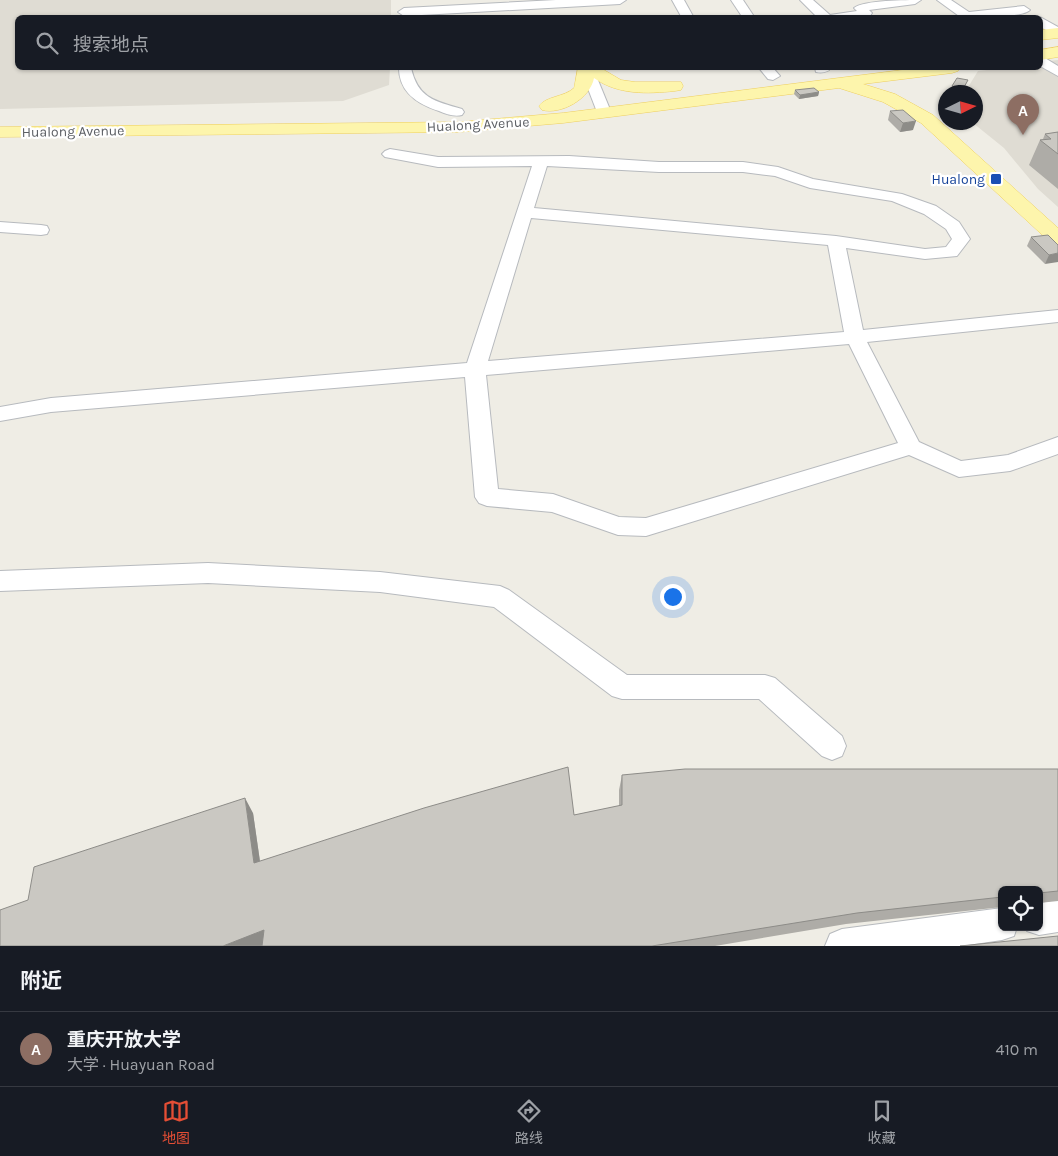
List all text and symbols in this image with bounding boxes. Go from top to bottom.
search box [15,15,1043,70]
icon: search [33,29,61,57]
text: 搜索地点 [73,34,149,56]
north arrow [938,85,983,130]
pin: A [1007,94,1039,135]
street label: Hualong Avenue [426,113,530,136]
street label: Hualong Avenue [21,122,125,141]
place label: Hualong [932,171,985,188]
marker: Hualong [989,172,1003,186]
your location [660,584,686,610]
map controls [998,886,1043,931]
button: locate [998,886,1043,931]
text: 附近 [20,969,62,993]
text: 重庆开放大学 [67,1029,181,1051]
text: A [31,1040,41,1059]
text: 410 m [996,1040,1038,1059]
text: 大学 · Huayuan Road [67,1055,215,1074]
tab: 地图 [162,1097,190,1147]
tab: 路线 [515,1097,543,1147]
tab: 收藏 [868,1097,896,1147]

